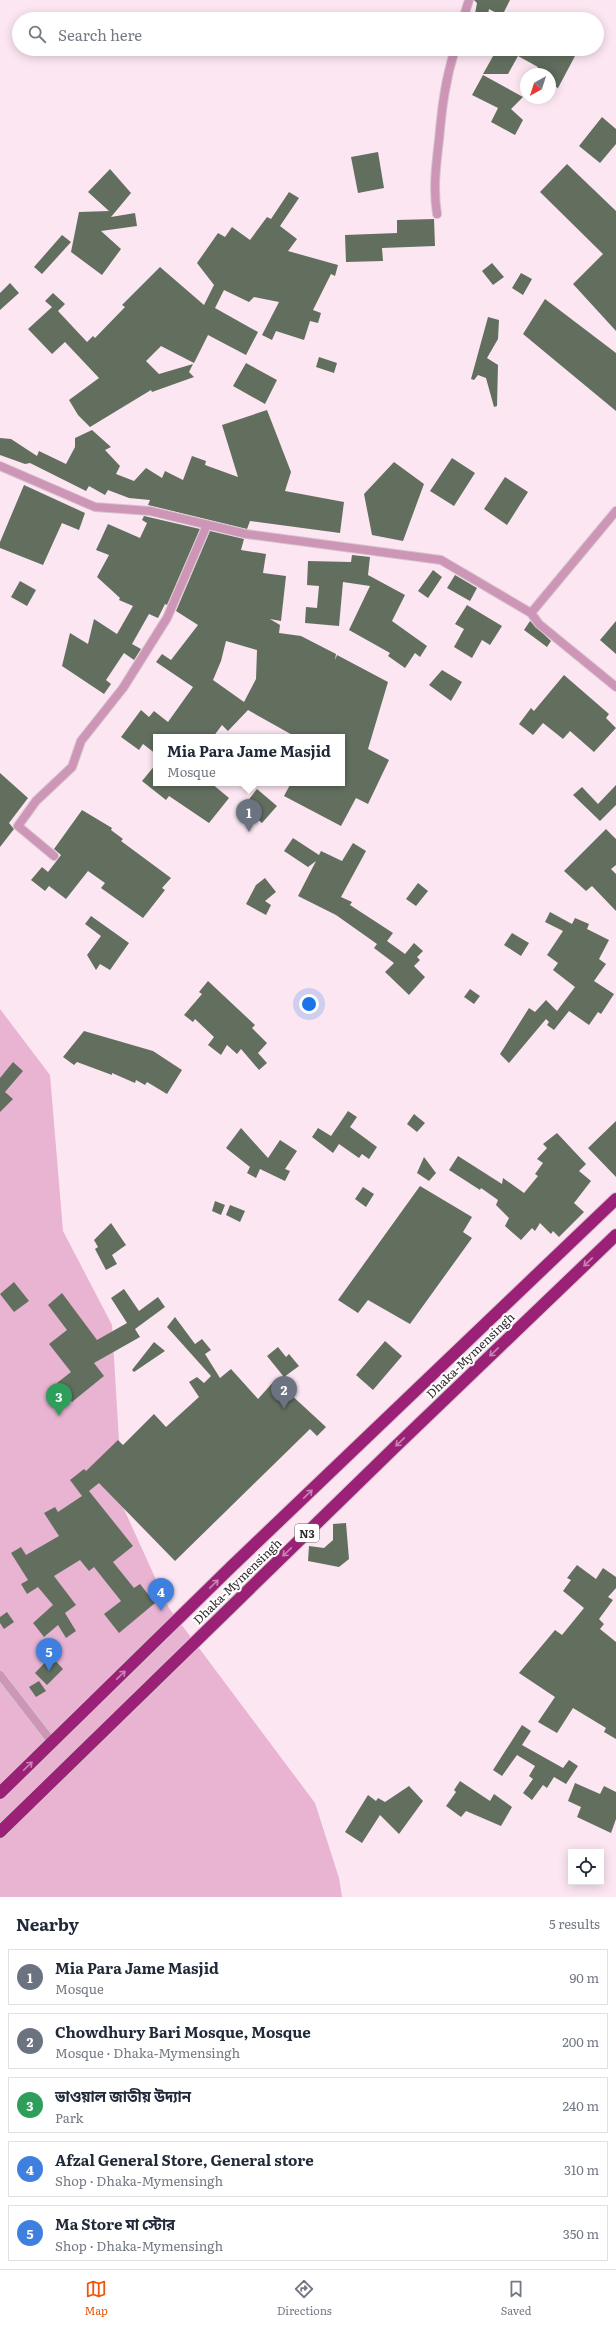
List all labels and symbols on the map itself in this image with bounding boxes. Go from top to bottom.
north arrow [520,68,556,104]
pin: 1 [236,799,262,832]
your location [299,994,319,1014]
one-way arrow [583,1257,593,1267]
street label: Dhaka-Mymensingh [422,1308,518,1402]
one-way arrow [489,1347,499,1357]
pin: 2 [271,1376,297,1409]
pin: 3 [46,1383,72,1416]
one-way arrow [395,1437,405,1447]
one-way arrow [303,1489,313,1499]
road number: N3 [295,1524,319,1542]
street label: Dhaka-Mymensingh [189,1534,285,1628]
one-way arrow [282,1547,292,1557]
pin: 4 [148,1578,174,1611]
one-way arrow [209,1579,219,1589]
pin: 5 [36,1638,62,1671]
one-way arrow [116,1670,126,1680]
one-way arrow [23,1761,33,1771]

